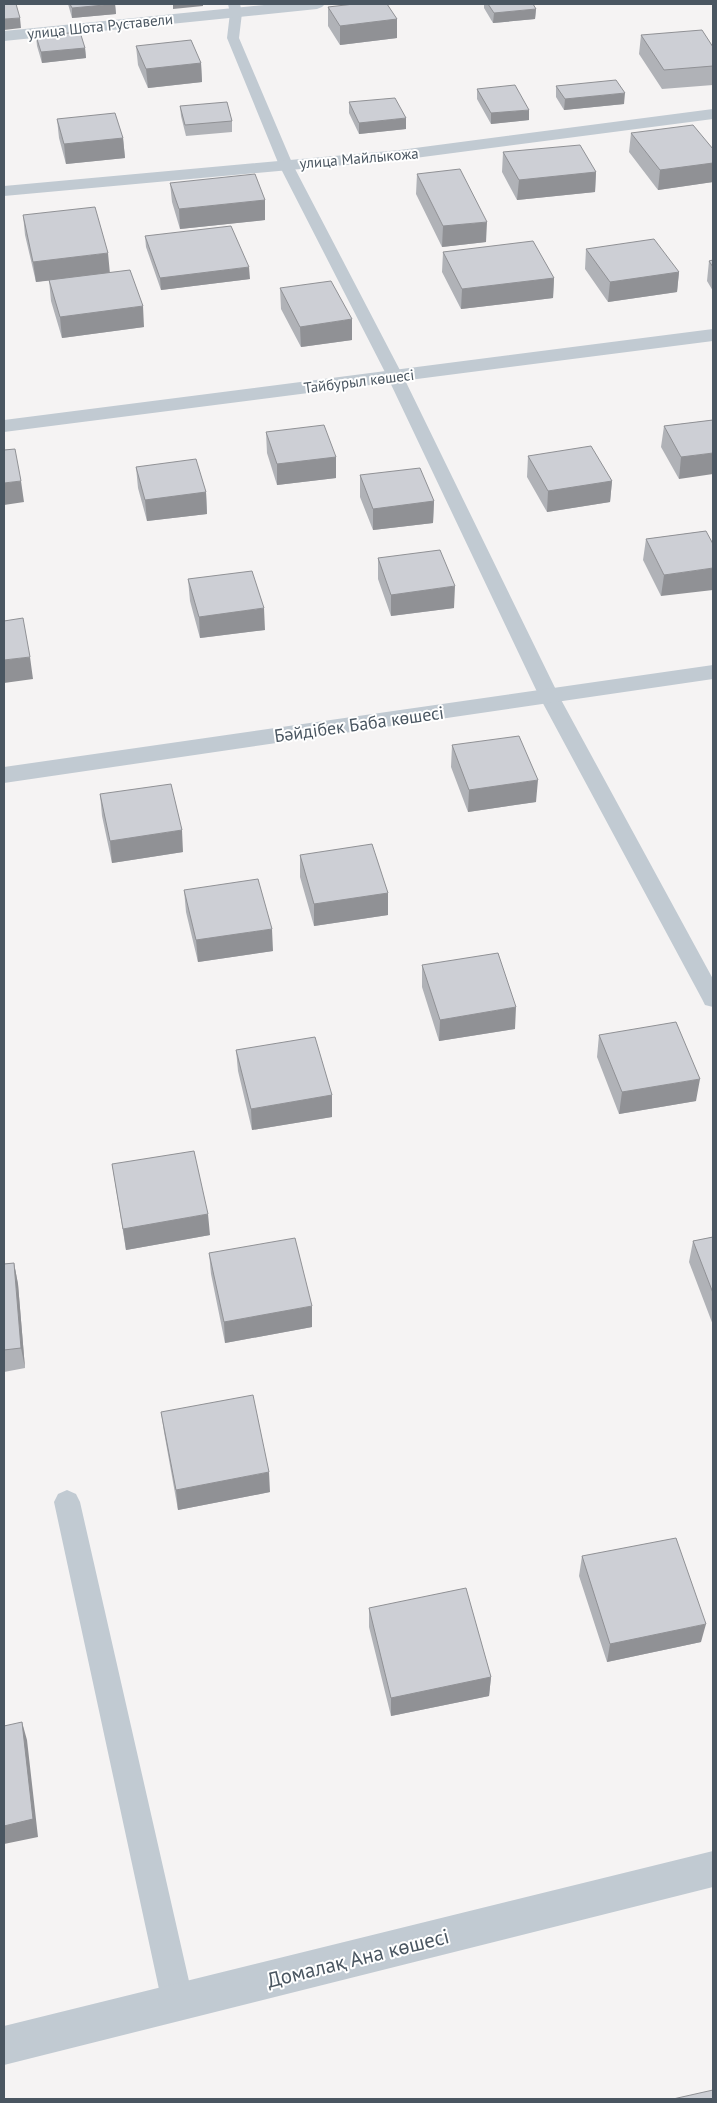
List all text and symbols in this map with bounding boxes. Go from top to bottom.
street label: улица Шота Руставели [26,9,174,43]
street label: улица Майлыкожа [299,143,419,173]
street label: Тайбурыл көшесі [303,365,415,397]
street label: Бәйдібек Баба көшесі [273,701,445,747]
street label: Домалақ Ана көшесі [264,1922,452,1994]

